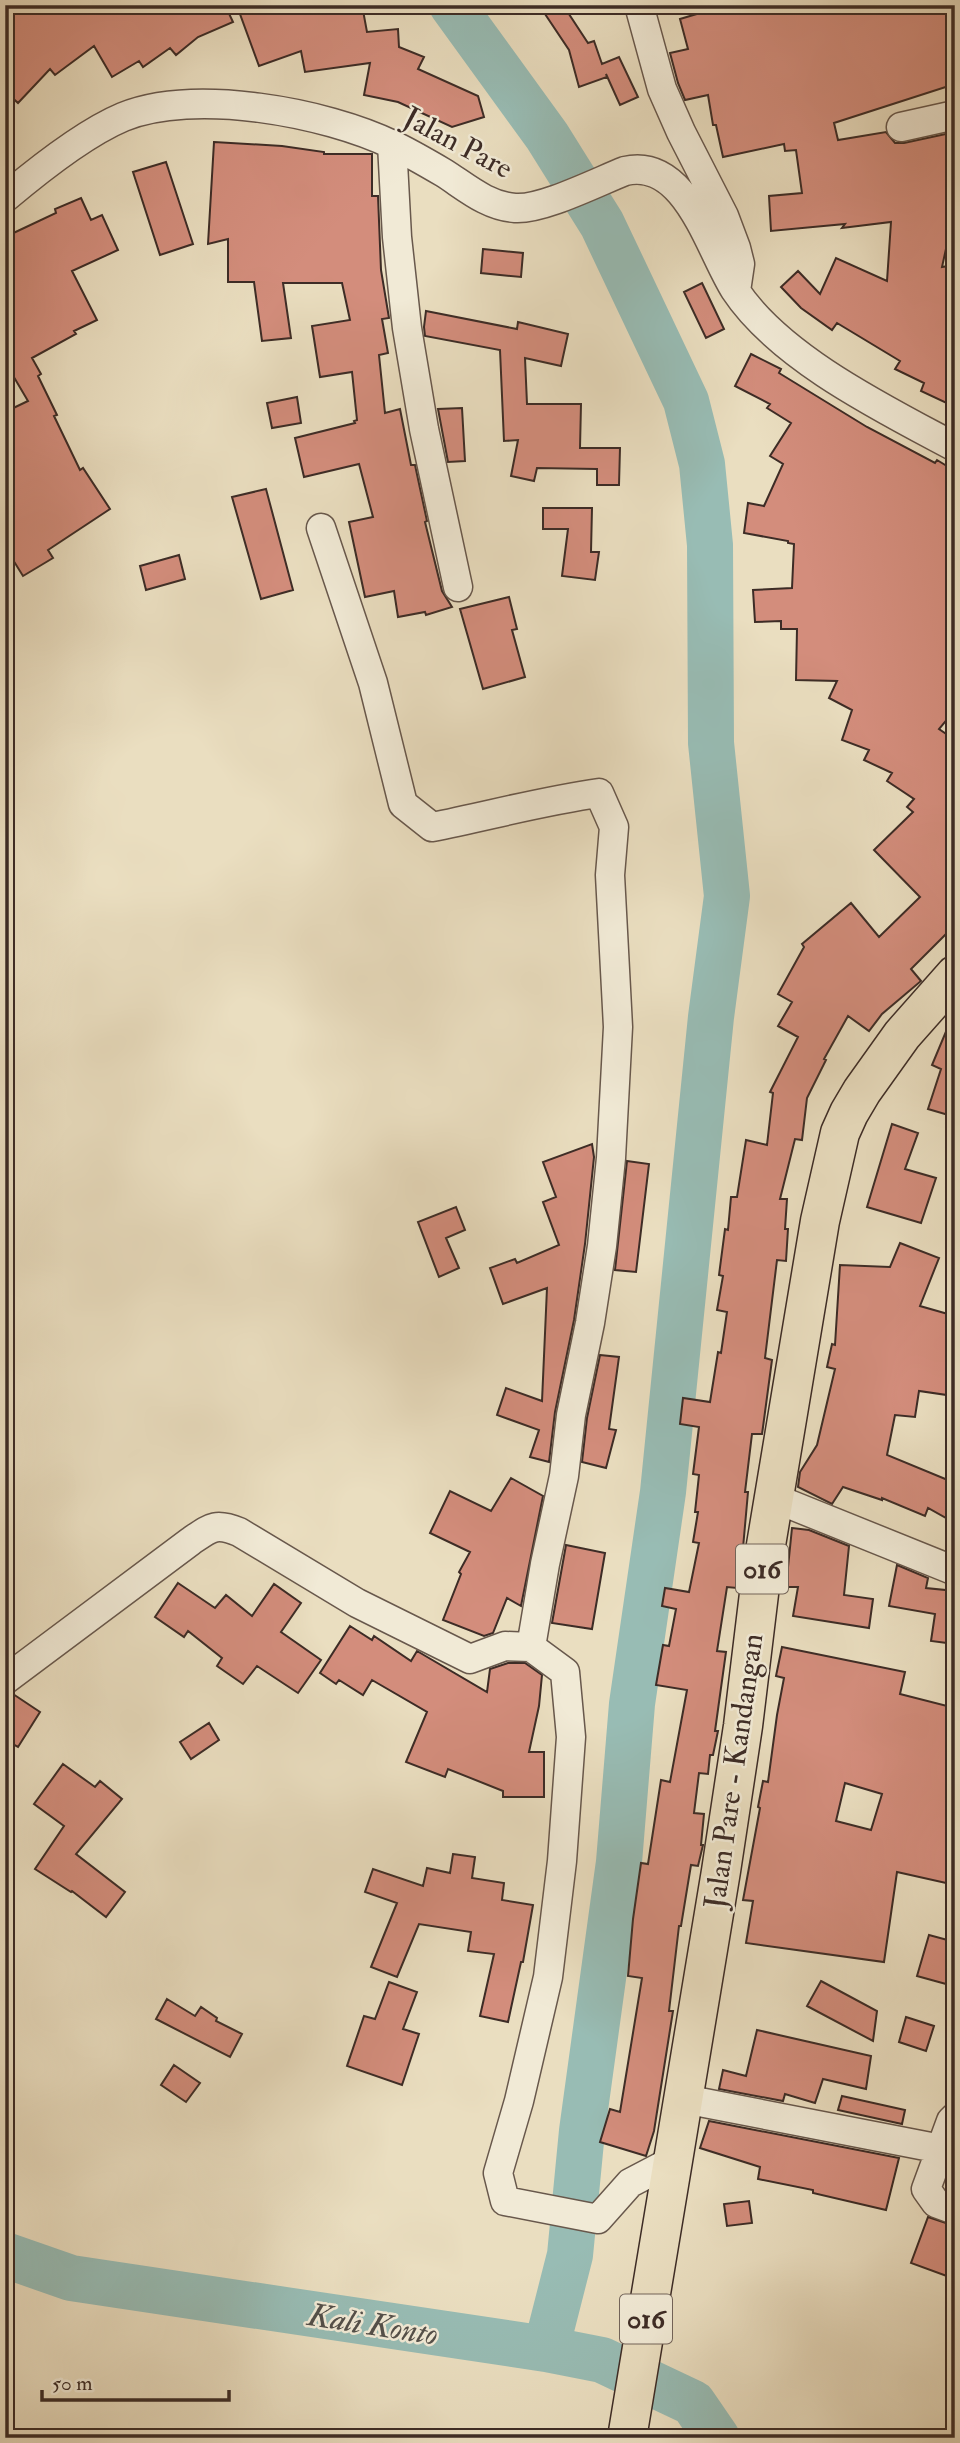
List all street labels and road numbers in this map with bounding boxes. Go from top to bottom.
street label: Jalan Pare [396,98,519,187]
road number: 016 [736,1544,788,1594]
street label: Jalan Pare - Kandangan [696,1631,772,1912]
road number: 016 [620,2294,672,2344]

